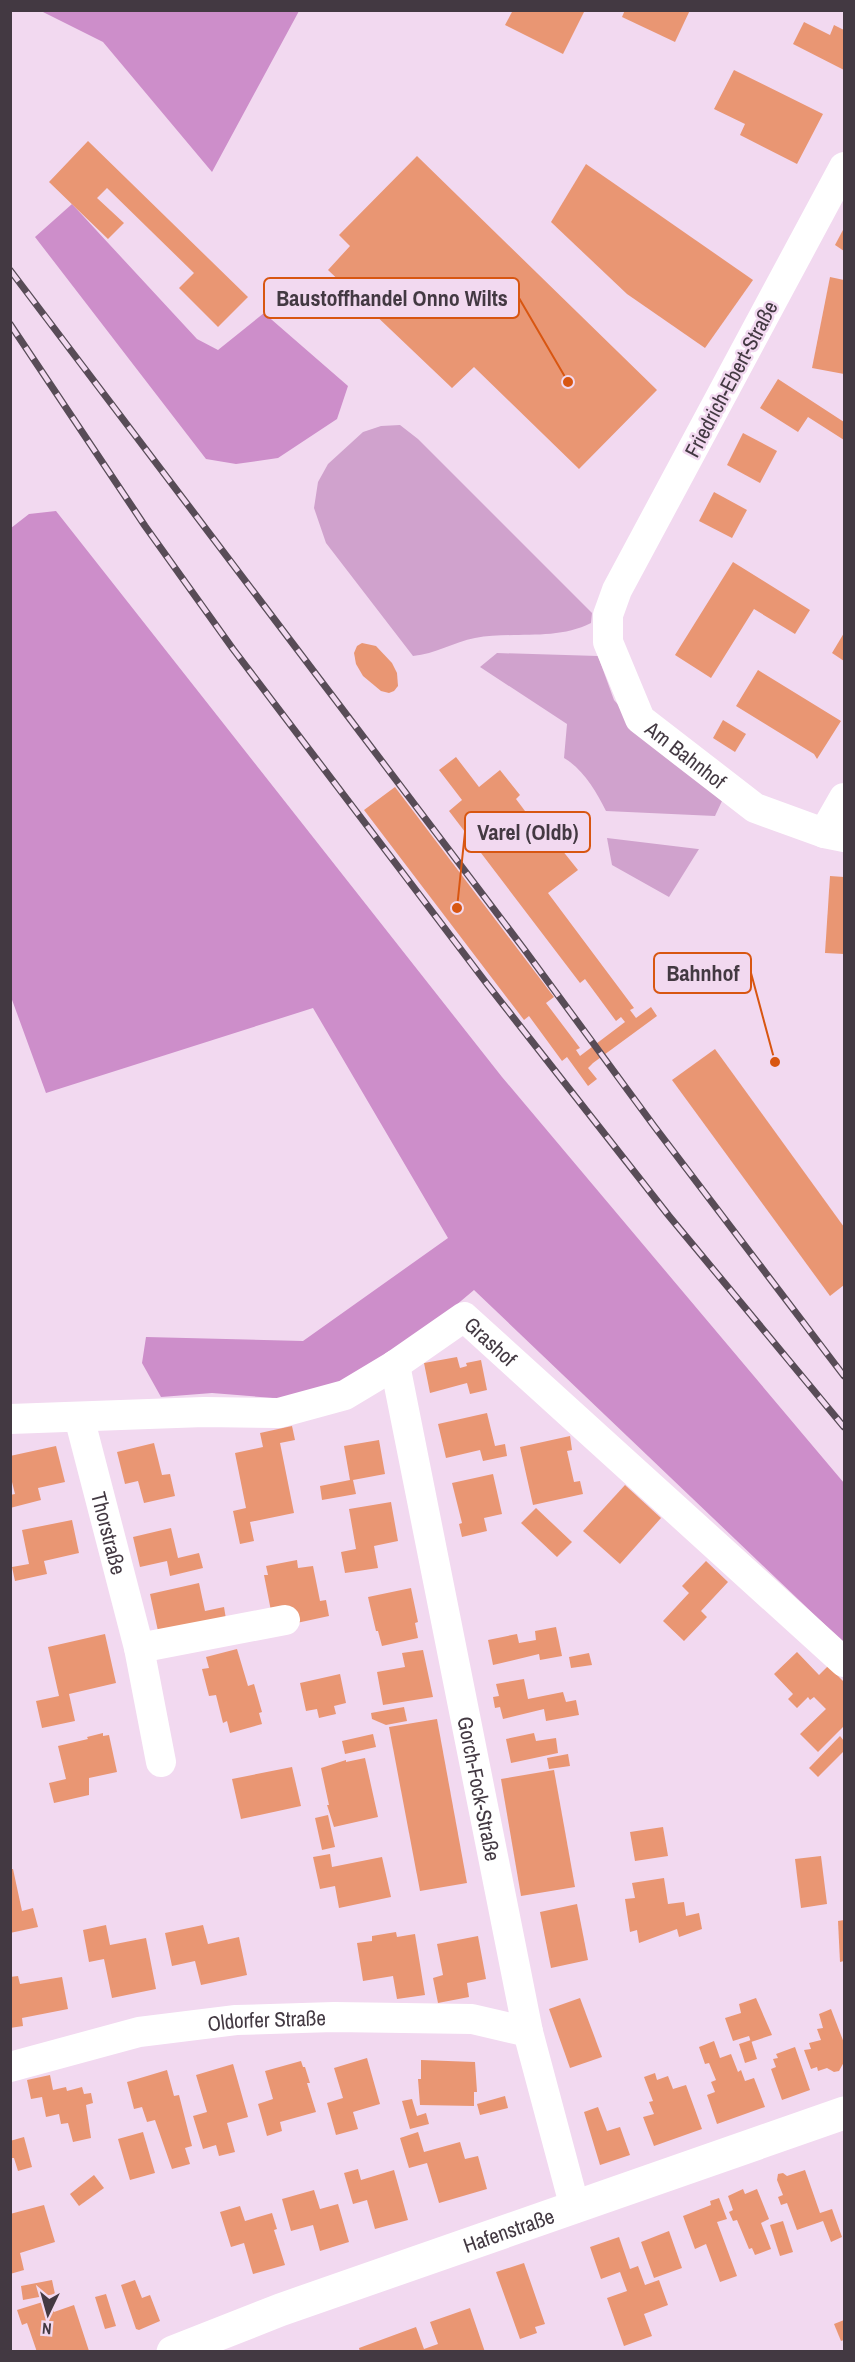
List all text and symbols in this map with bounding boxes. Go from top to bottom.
callout: Baustoffhandel Onno Wilts [264,278,519,318]
text: Baustoffhandel Onno Wilts [276,283,508,313]
street label: Friedrich-Ebert-Straße [678,296,784,462]
street label: Am Bahnhof [639,713,732,795]
callout: Varel (Oldb) [465,812,590,852]
text: Varel (Oldb) [477,817,579,847]
callout: Bahnhof [654,953,751,993]
text: Bahnhof [666,958,740,988]
street label: Grashof [458,1310,523,1373]
street label: Thorstraße [85,1489,134,1578]
street label: Gorch-Fock-Straße [451,1714,508,1863]
street label: Oldorfer Straße [206,2003,326,2038]
street label: Hafenstraße [459,2201,558,2260]
north arrow [18,2284,78,2344]
text: N [41,2318,52,2340]

